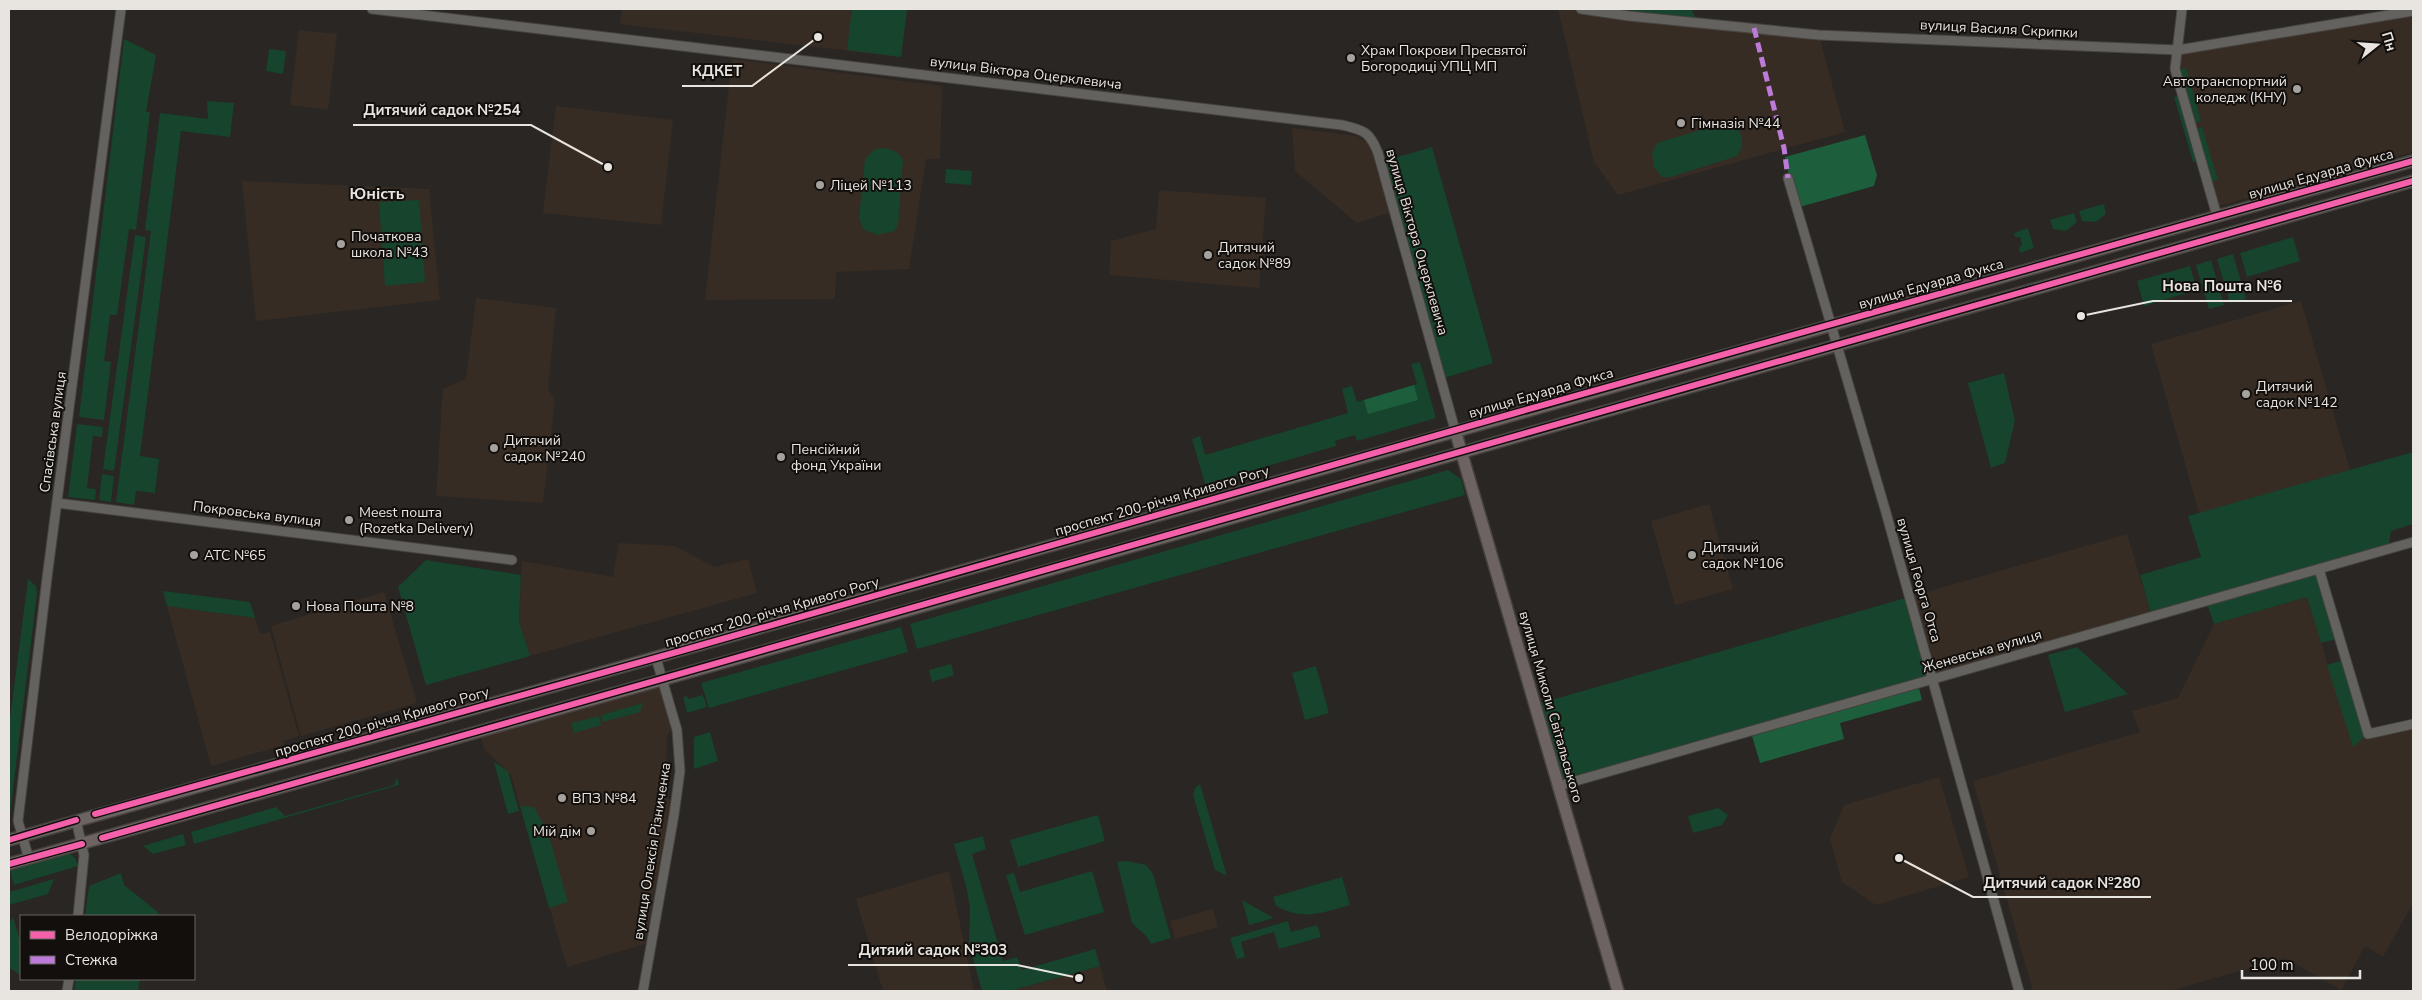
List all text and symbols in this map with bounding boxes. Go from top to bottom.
street label: вулиця Василя Скрипки [1919,15,2079,43]
north arrow [2352,20,2402,70]
text: Пн [2377,29,2401,53]
place label: Храм Покрови Пресвятої Богородиці УПЦ МП [1361,41,1527,76]
street label: вулиця Віктора Оцерклевича [929,52,1123,94]
marker: Храм Покрови Пресвятої Богородиці УПЦ МП [1345,52,1357,64]
callout: КДКЕТ [682,56,752,86]
text: КДКЕТ [692,61,743,81]
place label: Автотранспортний коледж (КНУ) [2163,72,2287,107]
marker: Автотранспортний коледж (КНУ) [2291,83,2303,95]
callout: Дитячий садок №254 [353,95,531,125]
text: Дитячий садок №254 [363,100,521,120]
place label: Гімназія №44 [1691,114,1780,133]
marker: Гімназія №44 [1675,117,1687,129]
street label: вулиця Едуарда Фукса [2246,144,2396,204]
street label: вулиця Віктора Оцерклевича [1381,147,1453,337]
place label: Ліцей №113 [830,176,912,195]
marker: Ліцей №113 [814,179,826,191]
district label: Юність [350,183,405,205]
place label: Початкова школа №43 [351,227,428,262]
marker: Початкова школа №43 [335,238,347,250]
place label: Дитячий садок №89 [1218,238,1291,273]
marker: Дитячий садок №89 [1202,249,1214,261]
street label: вулиця Едуарда Фукса [1856,254,2006,314]
callout: Нова Пошта №6 [2153,271,2292,301]
text: Нова Пошта №6 [2162,276,2282,296]
street label: вулиця Едуарда Фукса [1466,363,1616,423]
street label: Спасівська вулиця [35,370,71,494]
place label: Дитячий садок №142 [2256,377,2338,412]
marker: Дитячий садок №142 [2240,388,2252,400]
place label: Дитячий садок №240 [504,431,586,466]
place label: Пенсійний фонд України [791,440,881,475]
marker: Дитячий садок №240 [488,442,500,454]
marker: Пенсійний фонд України [775,451,787,463]
street label: проспект 200-річчя Кривого Рогу [1053,461,1272,541]
street label: Покровська вулиця [192,497,322,531]
place label: Meest пошта (Rozetka Delivery) [359,503,474,538]
marker: Meest пошта (Rozetka Delivery) [343,514,355,526]
street label: вулиця Георга Отса [1892,516,1946,644]
place label: Дитячий садок №106 [1702,538,1784,573]
place label: АТС №65 [204,546,266,565]
marker: АТС №65 [188,549,200,561]
marker: Дитячий садок №106 [1686,549,1698,561]
street label: проспект 200-річчя Кривого Рогу [663,572,882,652]
place label: Нова Пошта №8 [306,597,414,616]
marker: Нова Пошта №8 [290,600,302,612]
street label: вулиця Миколи Світальського [1514,609,1588,805]
street label: Женевська вулиця [1920,625,2044,677]
street label: проспект 200-річчя Кривого Рогу [273,682,492,762]
street label: вулиця Олексія Різниченка [629,761,675,941]
place label: ВПЗ №84 [572,789,637,808]
marker: ВПЗ №84 [556,792,568,804]
place label: Мій дім [533,822,581,841]
marker: Мій дім [585,825,597,837]
callout: Дитячий садок №280 [1973,867,2151,897]
text: Дитячий садок №280 [1983,873,2141,893]
legend [20,915,195,980]
text: Велодоріжка [65,925,158,945]
callout: Дитяий садок №303 [848,935,1017,965]
text: Дитяий садок №303 [859,940,1007,960]
scale bar [2242,948,2360,980]
text: Стежка [65,950,118,970]
text: 100 m [2250,955,2294,975]

